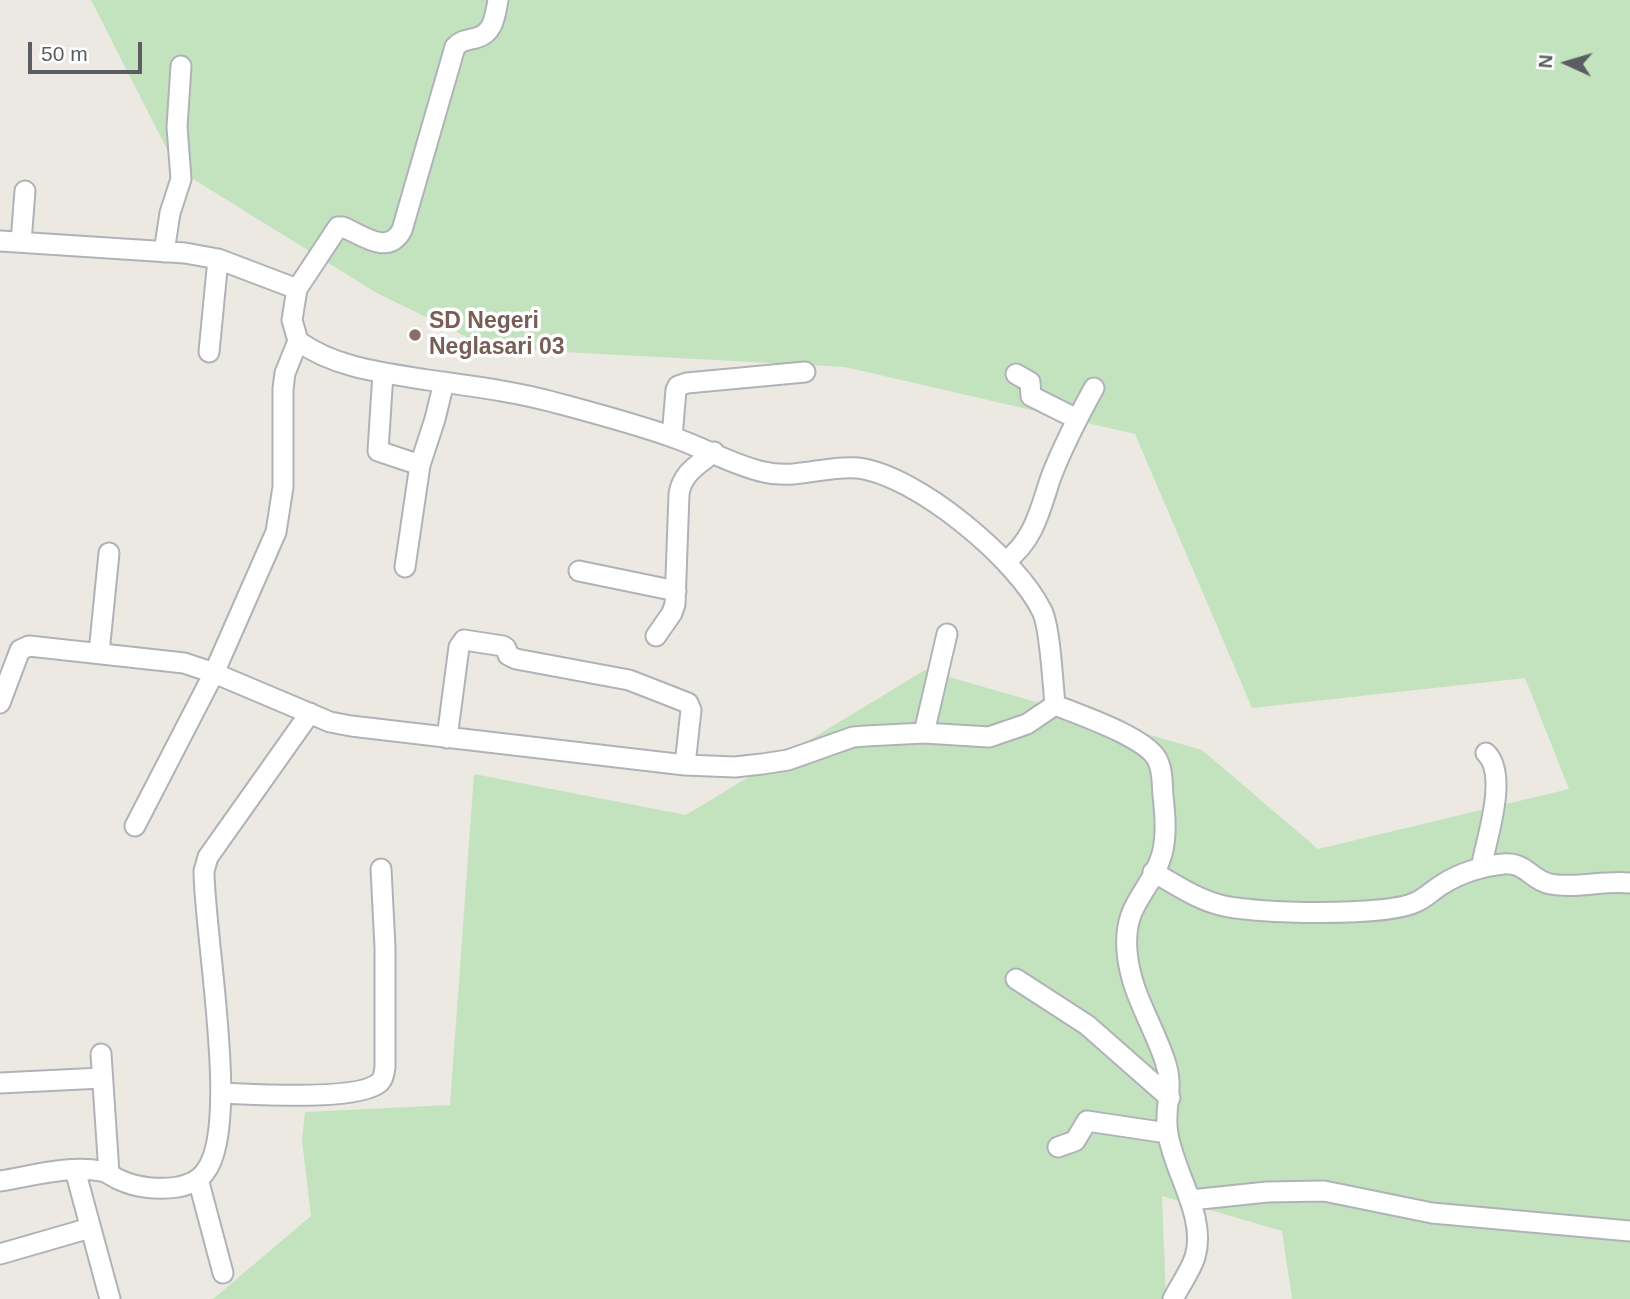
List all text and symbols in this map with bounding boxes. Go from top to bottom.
scale bar [32,28,145,72]
north arrow [1532,28,1602,98]
text: 50 m [41,42,88,65]
text: N [1535,54,1557,69]
place label: SD Negeri Neglasari 03 [429,308,565,362]
marker: SD Negeri Neglasari 03 [407,327,423,343]

